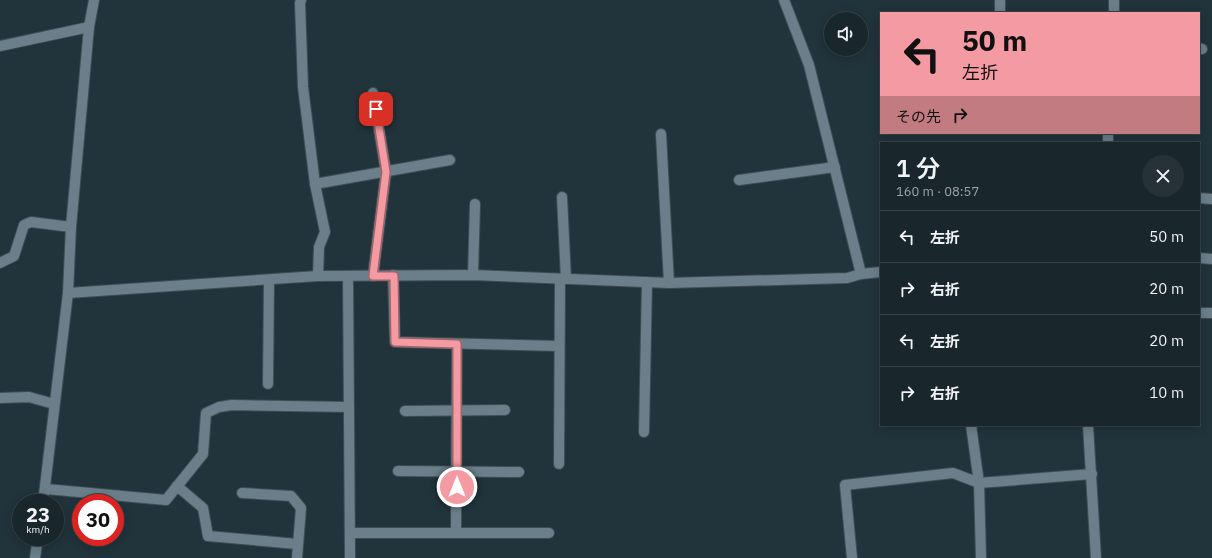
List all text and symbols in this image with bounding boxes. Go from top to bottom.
map controls [824,12,868,56]
button: sound [824,12,868,56]
text: 50 m [962,22,1027,59]
icon: left [896,28,948,80]
text: 左折 [962,61,998,84]
pin [359,92,393,126]
icon: arrive [365,98,387,120]
icon: right [949,104,971,126]
text: その先 [896,107,941,126]
text: 1 分 [896,152,940,184]
button: close [1142,155,1184,197]
text: 160 m · 08:57 [896,183,979,200]
icon: left [896,226,918,248]
text: 50 m [1149,227,1184,246]
text: 左折 [930,228,960,247]
icon: right [896,278,918,300]
text: 20 m [1149,279,1184,298]
text: 右折 [930,280,960,299]
icon: left [896,330,918,352]
text: 20 m [1149,331,1184,350]
text: 左折 [930,332,960,351]
icon: right [896,382,918,404]
text: 10 m [1149,383,1184,402]
text: 右折 [930,384,960,403]
position arrow [436,466,478,508]
speed limit sign: 30 [72,494,124,546]
text: 23 [26,501,50,528]
text: km/h [26,523,50,536]

